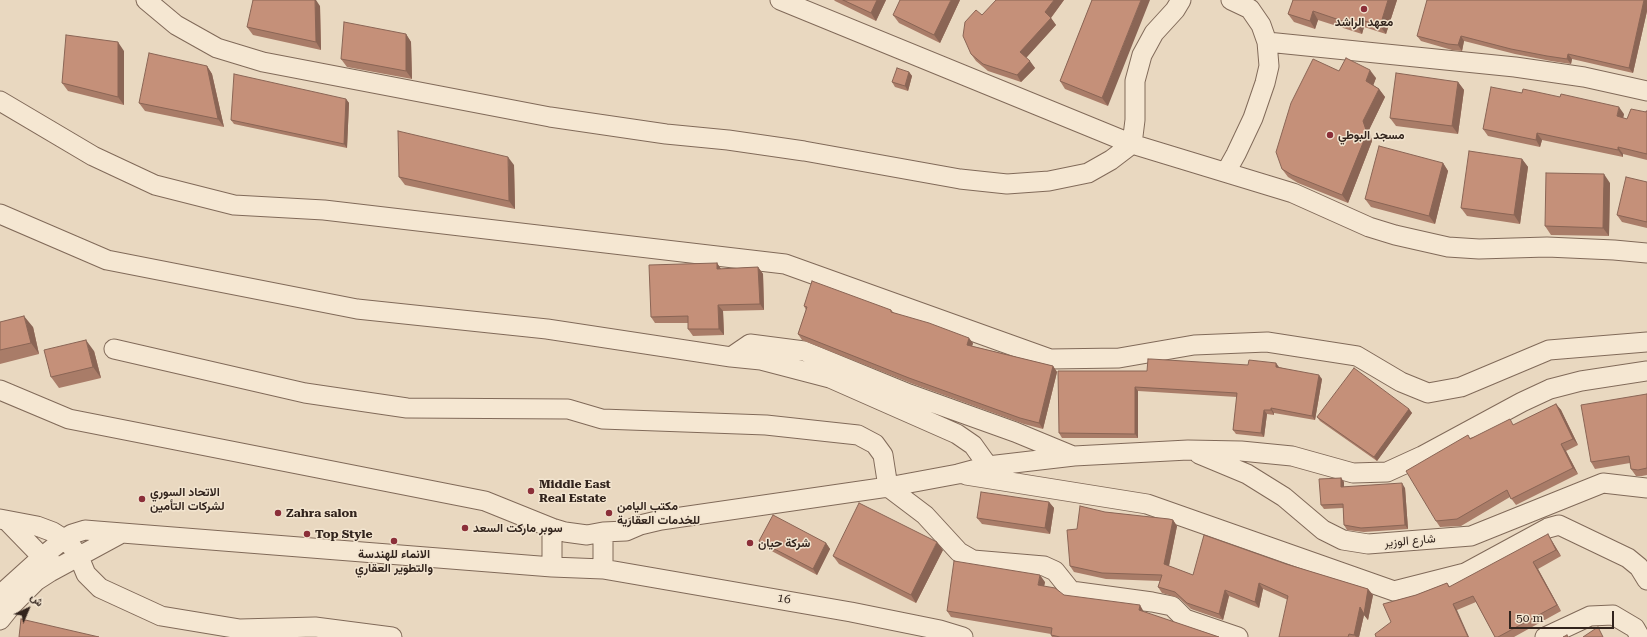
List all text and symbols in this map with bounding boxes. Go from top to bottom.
marker: معهد الراشد [1359,4,1369,14]
place label: معهد الراشد [1335,15,1393,29]
place label: مسجد البوطي [1338,128,1405,142]
marker: مسجد البوطي [1325,130,1335,140]
place label: Middle East Real Estate [539,477,611,505]
place label: الاتحاد السوري لشركات التأمين [150,485,225,513]
marker: Middle East Real Estate [526,486,536,496]
marker: الاتحاد السوري لشركات التأمين [137,494,147,504]
place label: مكتب اليامن للخدمات العقارية [617,499,700,527]
place label: Zahra salon [286,506,357,520]
marker: Zahra salon [273,508,283,518]
marker: مكتب اليامن للخدمات العقارية [604,508,614,518]
place label: سوبر ماركت السعد [473,521,562,535]
marker: سوبر ماركت السعد [460,523,470,533]
place label: Top Style [315,527,373,541]
marker: Top Style [302,529,312,539]
street label: شارع الوزير [1384,532,1436,550]
marker: الانماء للهندسة والتطوير العقاري [389,536,399,546]
place label: شركة حيان [758,536,810,550]
marker: شركة حيان [745,538,755,548]
place label: الانماء للهندسة والتطوير العقاري [355,547,433,575]
north arrow [8,589,48,629]
text: ش [27,591,46,609]
street label: 16 [776,591,792,607]
scale bar [1511,603,1616,629]
text: 50 m [1516,611,1543,625]

